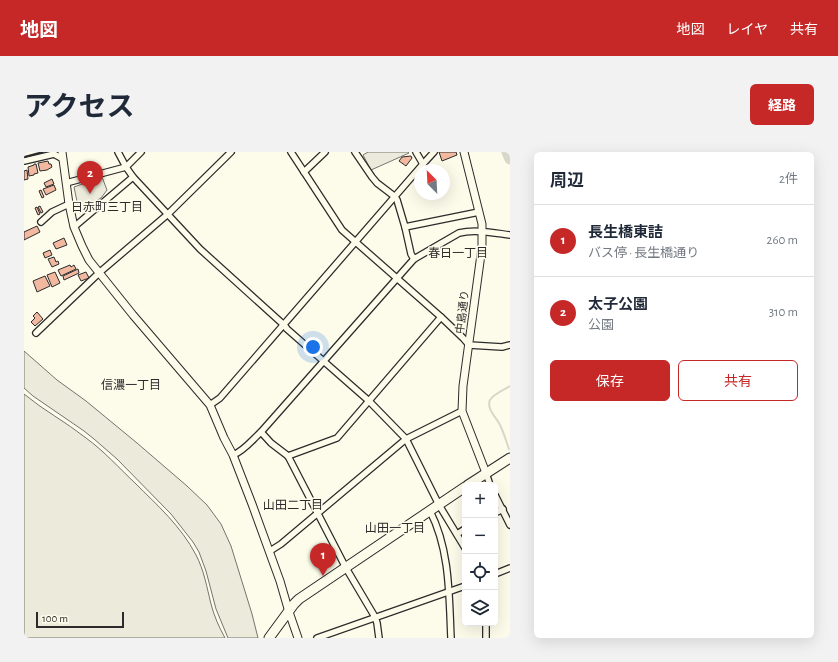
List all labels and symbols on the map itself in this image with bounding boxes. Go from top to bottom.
pin: 2 [77,161,103,194]
north arrow [414,164,450,200]
district label: 日赤町三丁目 [71,201,143,213]
district label: 春日一丁目 [428,246,488,259]
street label: 中島通り [453,289,471,335]
your location [303,337,323,357]
district label: 信濃一丁目 [101,378,161,391]
district label: 山田二丁目 [263,499,323,511]
district label: 山田一丁目 [365,522,425,534]
pin: 1 [310,543,336,576]
scale bar [36,610,124,629]

